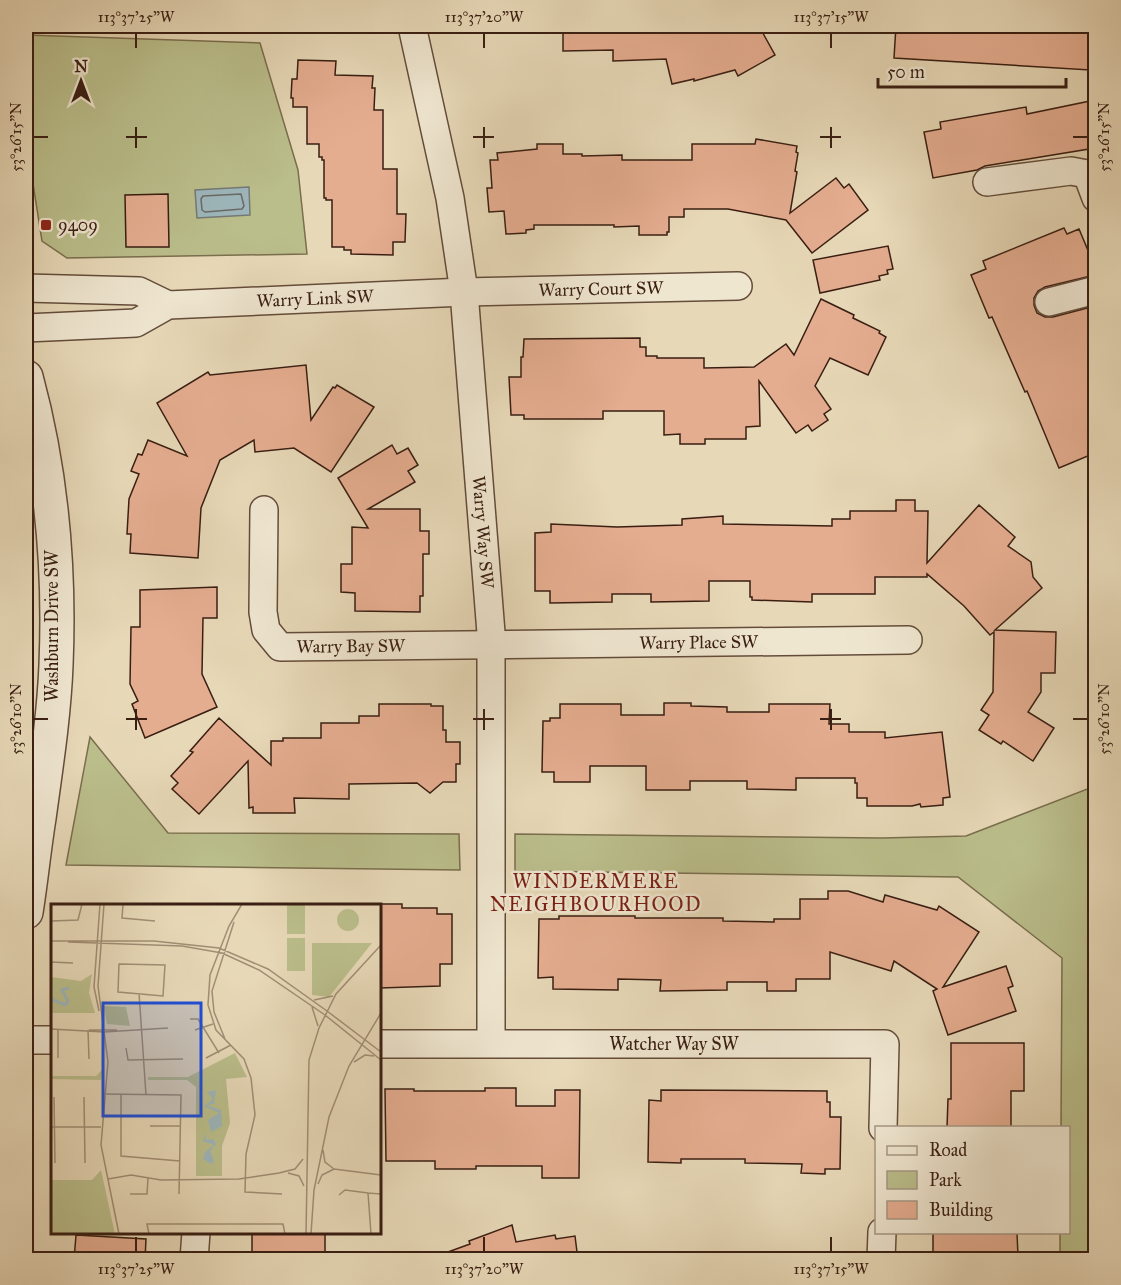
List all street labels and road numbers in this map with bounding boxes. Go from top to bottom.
street label: Warry Court SW [538,277,665,301]
street label: Warry Link SW [256,285,375,312]
street label: Warry Way SW [468,475,499,590]
street label: Washburn Drive SW [41,549,63,702]
street label: Warry Place SW [639,631,759,654]
street label: Warry Bay SW [296,635,406,658]
street label: Watcher Way SW [609,1033,740,1055]

